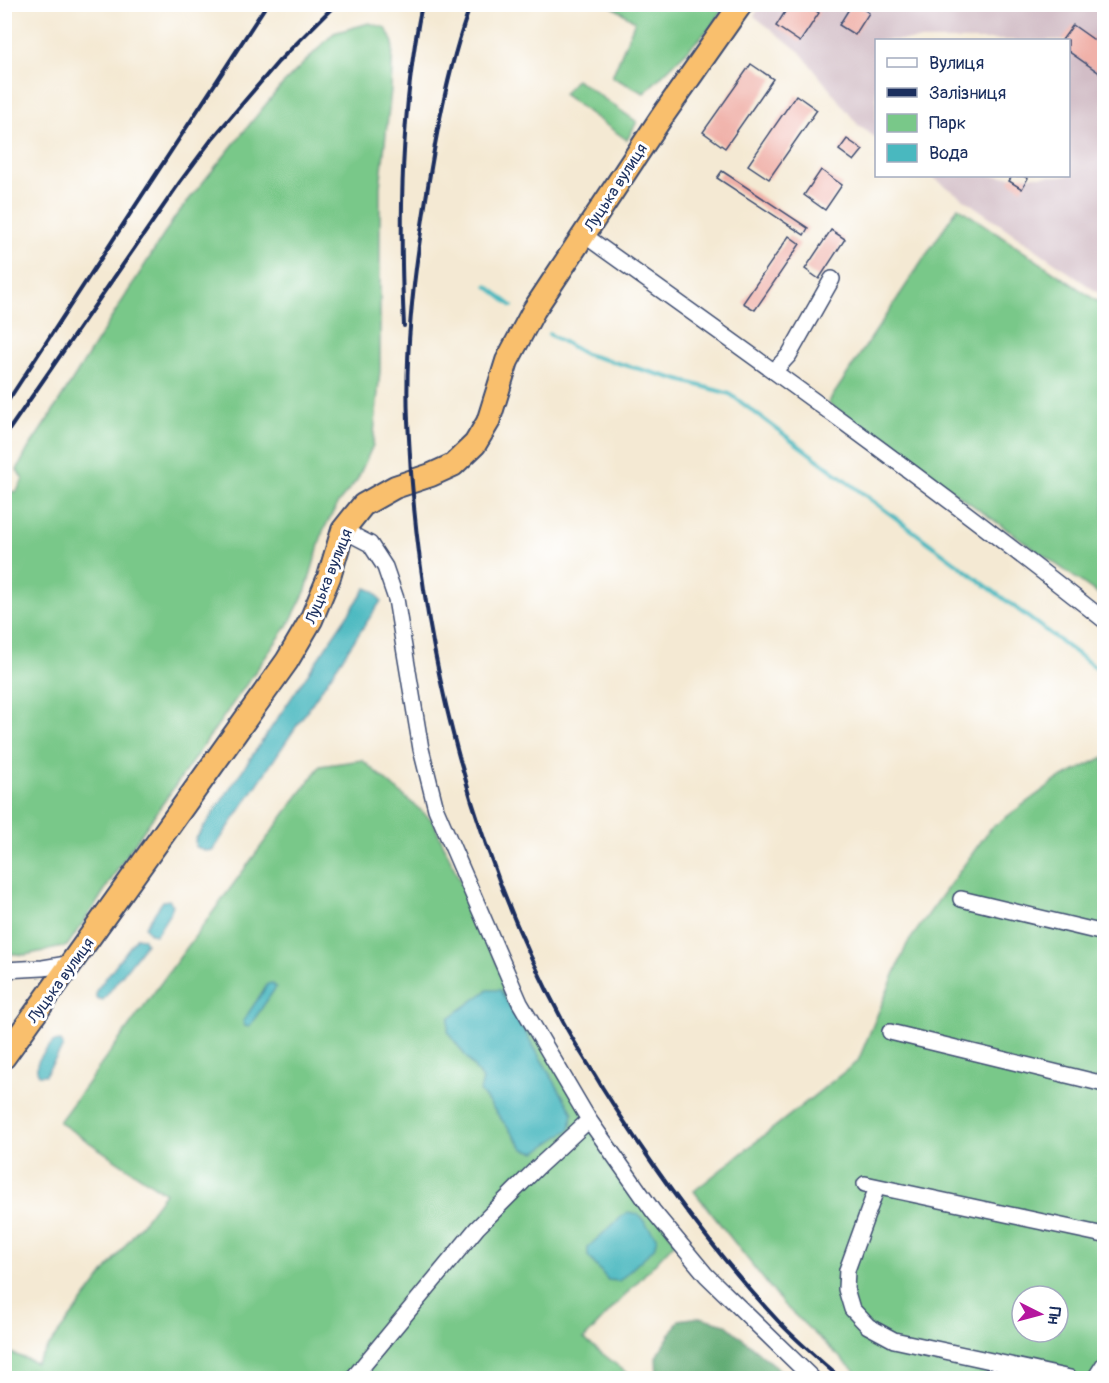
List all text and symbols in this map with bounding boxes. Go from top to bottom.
legend [875,39,1070,177]
text: Вулиця [929,52,984,75]
text: Залізниця [929,82,1006,105]
text: Парк [929,112,966,135]
street label: Луцька вулиця [579,140,652,236]
text: Вода [929,142,968,165]
street label: Луцька вулиця [300,526,357,628]
street label: Луцька вулиця [23,934,99,1028]
north arrow [1010,1284,1070,1344]
text: Пн [1043,1306,1065,1325]

